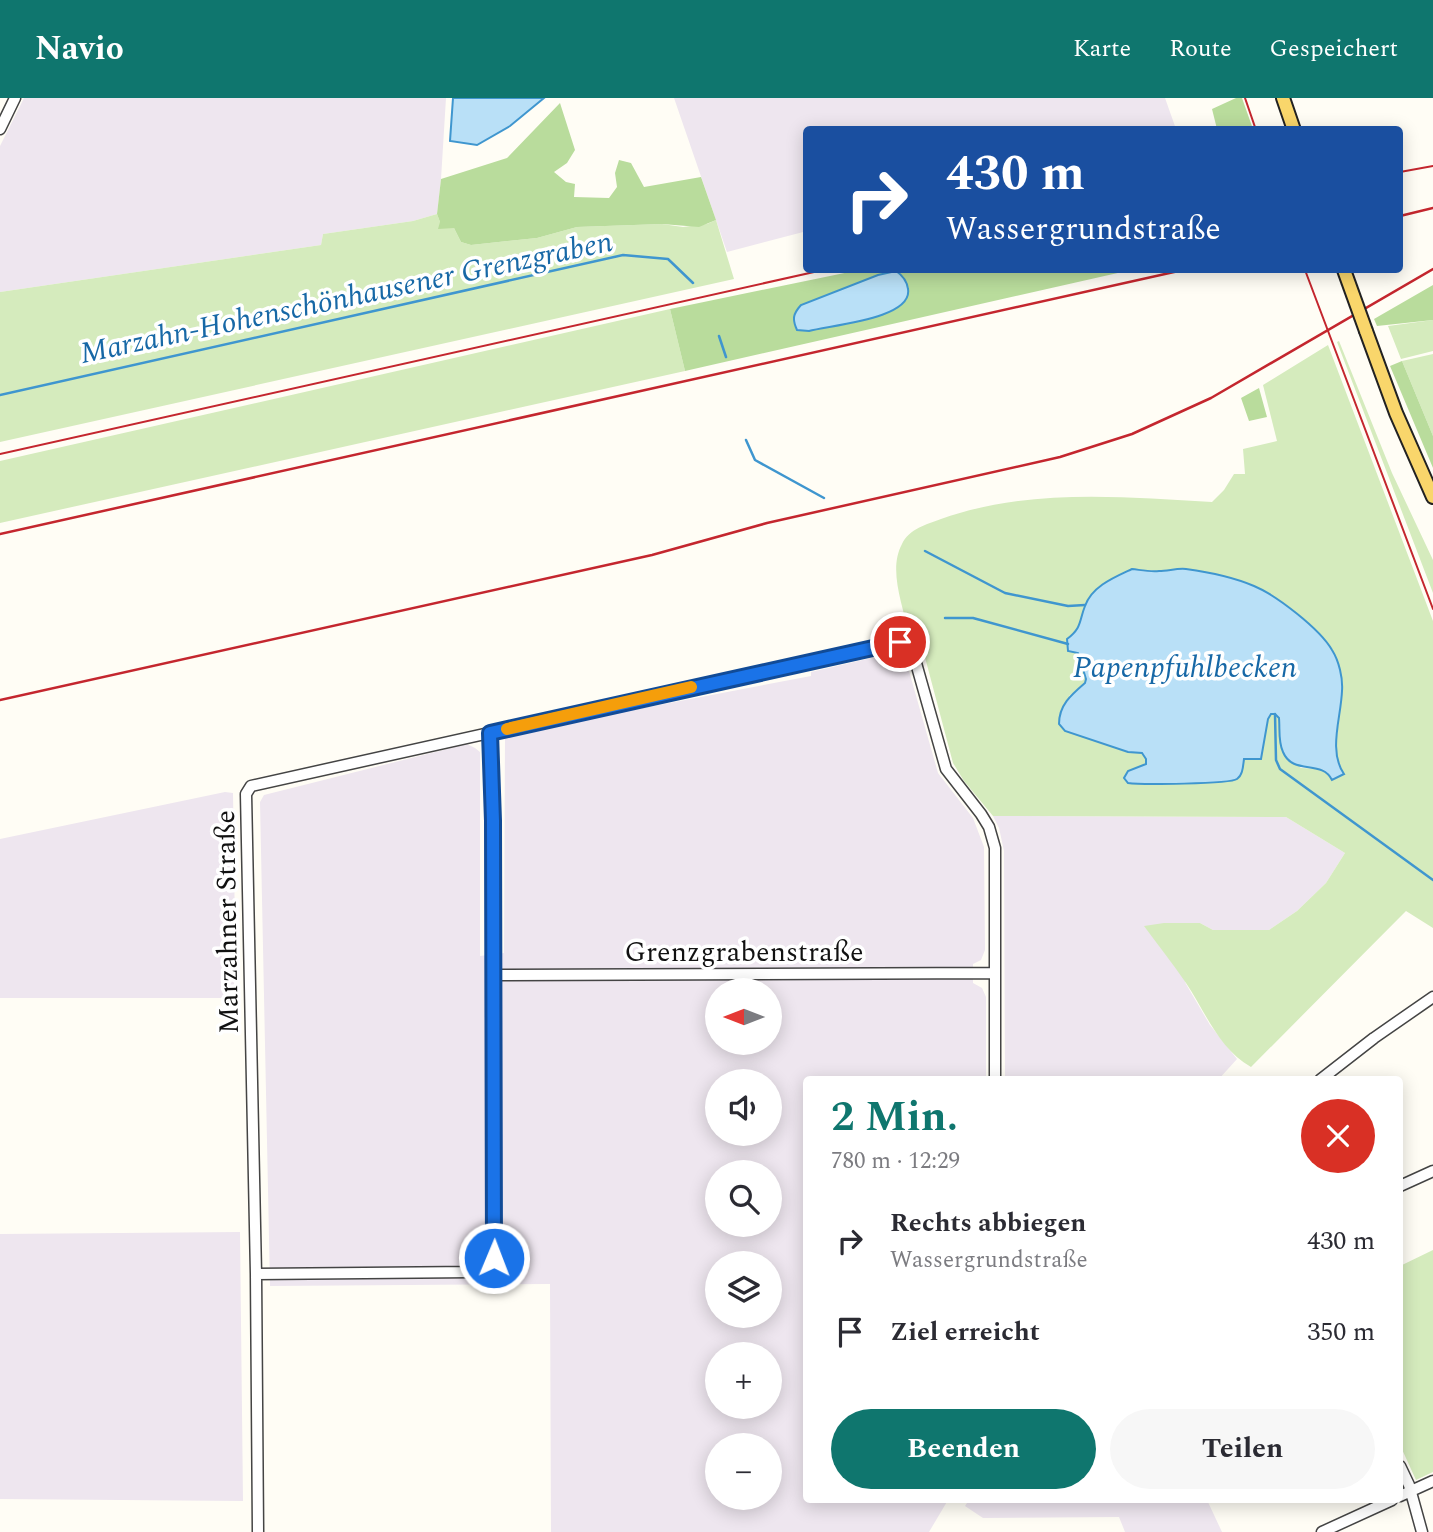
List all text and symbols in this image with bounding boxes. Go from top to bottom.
text: Navio [35,24,124,74]
text: Karte [1073,31,1131,67]
text: Route [1169,31,1232,67]
text: Gespeichert [1270,31,1398,67]
text: 430 m [946,137,1085,212]
icon: right [831,154,922,245]
text: Wassergrundstraße [946,205,1221,254]
water label: Marzahn-Hohenschönhausener Grenzgraben [75,219,617,377]
pin [870,612,930,672]
icon: arrive [881,623,919,661]
water label: Papenpfuhlbecken [1073,645,1297,691]
street label: Marzahner Straße [204,810,251,1034]
street label: Grenzgrabenstraße [625,931,863,974]
north arrow [705,978,782,1055]
map controls [705,978,782,1510]
button: sound [705,1069,782,1146]
text: 2 Min. [831,1086,958,1149]
button: close [1301,1099,1375,1173]
text: 780 m · 12:29 [831,1144,960,1179]
button: search [705,1160,782,1237]
text: Rechts abbiegen [890,1203,1086,1243]
position arrow [457,1221,531,1295]
text: 430 m [1307,1221,1375,1261]
icon: right [831,1222,869,1260]
text: Wassergrundstraße [890,1243,1088,1278]
button: layers [705,1251,782,1328]
text: Ziel erreicht [890,1312,1040,1352]
text: 350 m [1307,1312,1375,1352]
icon: arrive [831,1313,869,1351]
button: + [705,1342,782,1419]
button: Beenden [831,1409,1096,1489]
button: Teilen [1110,1409,1375,1489]
button: − [705,1433,782,1510]

